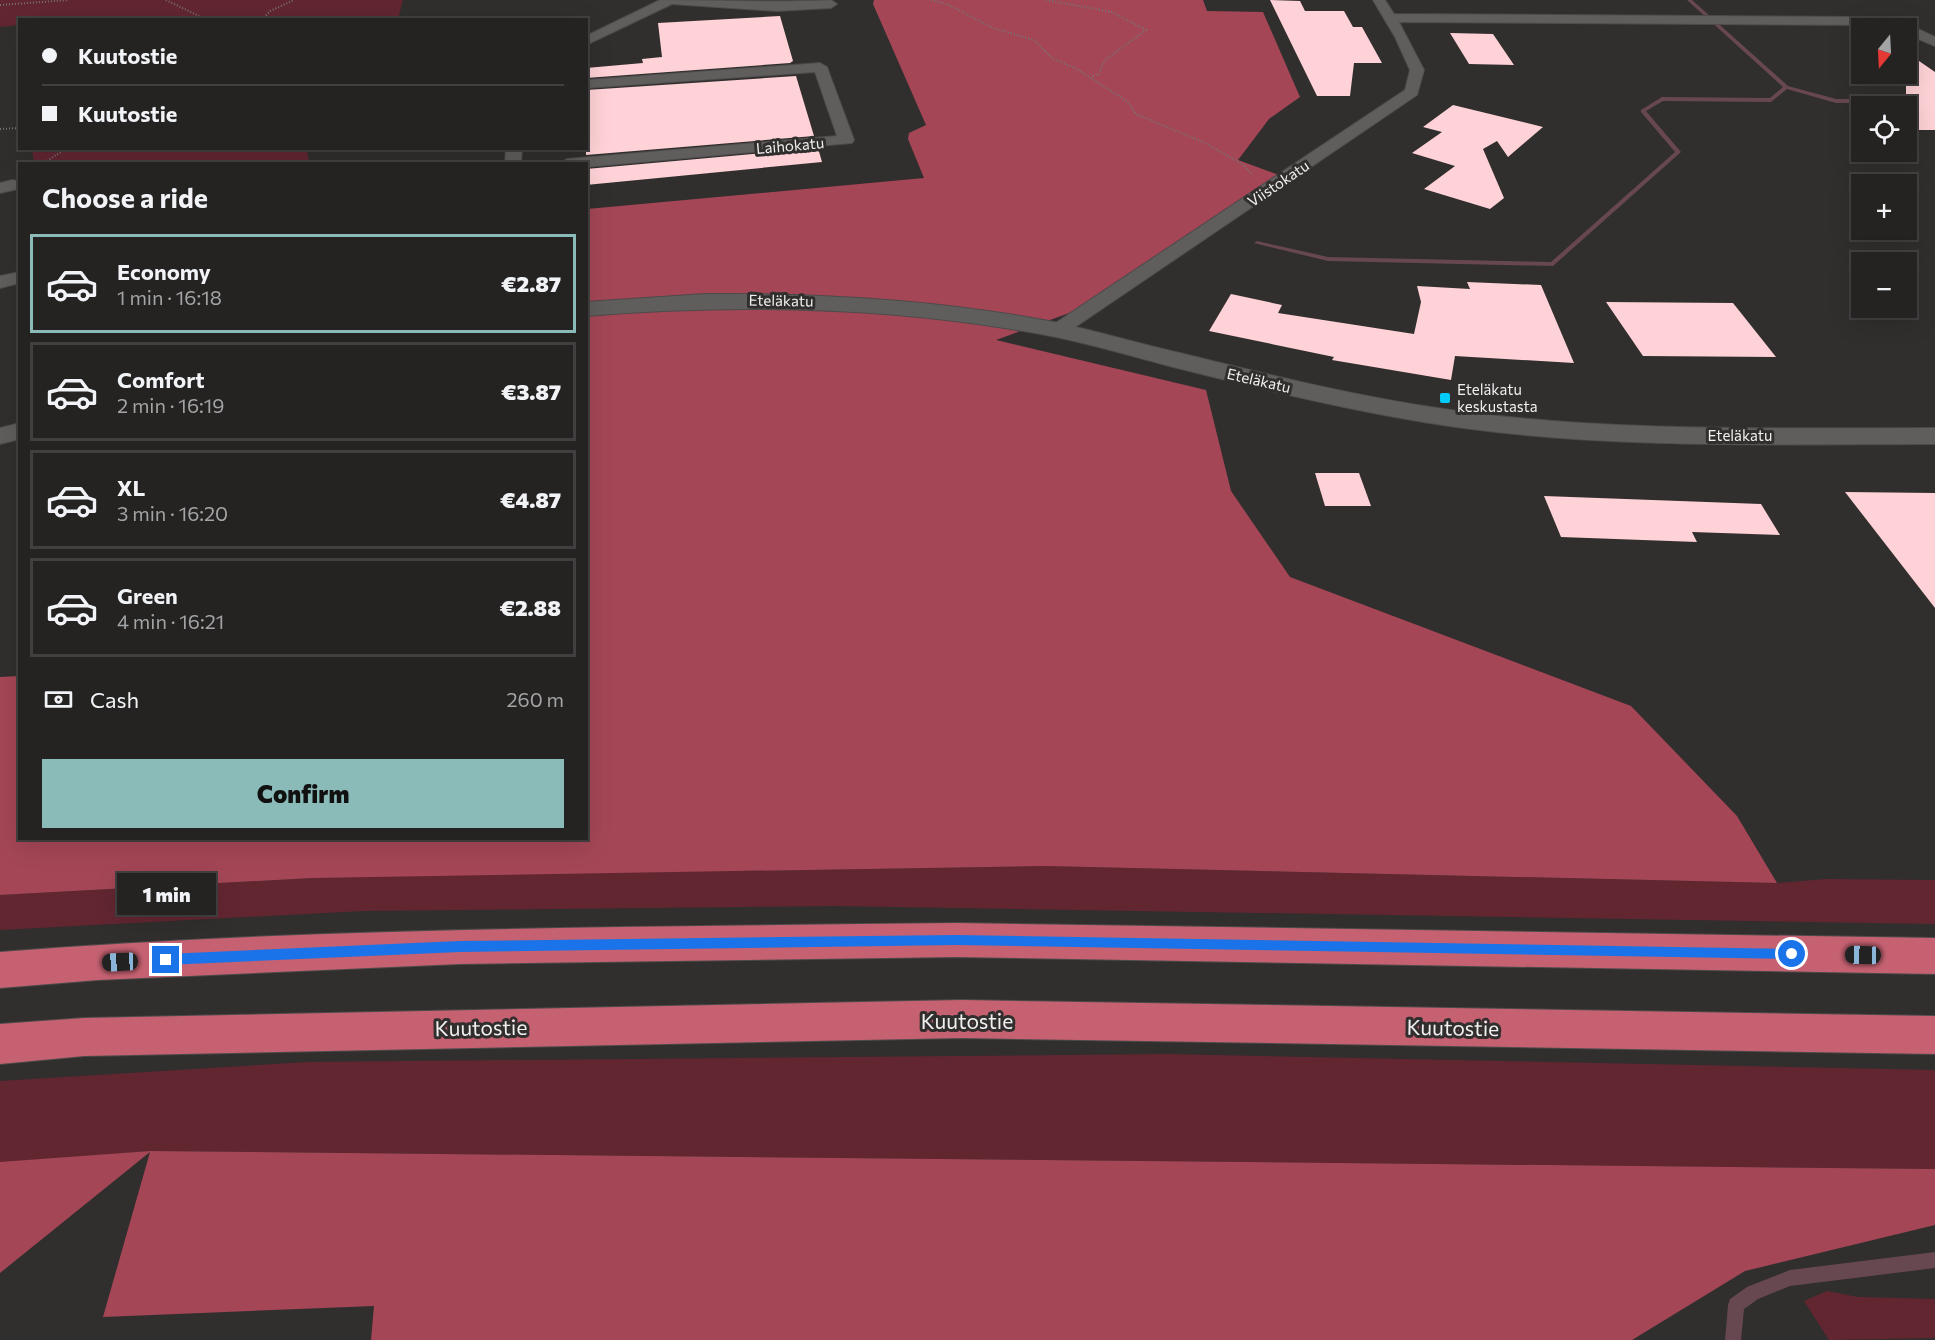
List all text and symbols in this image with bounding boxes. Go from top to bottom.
north arrow [1851,18,1917,84]
map controls [1851,18,1917,318]
text: Kuutostie [78,42,177,69]
button: locate [1851,96,1917,162]
text: Kuutostie [78,100,177,127]
street label: Laihokatu [755,133,825,157]
street label: Viistokatu [1244,156,1312,210]
button: + [1851,174,1917,240]
text: Choose a ride [42,181,208,214]
button: − [1851,252,1917,318]
icon: car [45,257,99,311]
text: Economy [117,258,211,285]
text: €2.87 [501,270,561,297]
text: 1 min · 16:18 [117,285,222,309]
street label: Eteläkatu [748,290,814,310]
street label: Eteläkatu [1225,364,1293,396]
icon: car [45,365,99,419]
text: Comfort [117,366,205,393]
text: €3.87 [501,378,561,405]
place label: Eteläkatu keskustasta [1457,380,1538,415]
marker: Eteläkatu keskustasta [1438,391,1452,405]
text: 2 min · 16:19 [117,393,224,417]
street label: Eteläkatu [1708,426,1772,444]
icon: car [45,473,99,527]
text: XL [117,474,145,501]
text: €4.87 [500,486,561,513]
text: 3 min · 16:20 [117,501,228,525]
icon: car [45,581,99,635]
text: Green [117,582,178,609]
text: €2.88 [499,594,561,621]
text: 4 min · 16:21 [117,609,224,633]
icon: cash [42,683,75,716]
text: Cash [90,686,139,713]
text: 260 m [506,687,564,711]
button: Confirm [42,759,564,828]
callout: 1 min [116,873,216,915]
text: 1 min [142,882,191,906]
route start [1778,940,1805,967]
route end [152,946,179,973]
car [1845,946,1881,964]
car [102,952,138,972]
street label: Kuutostie [921,1008,1013,1033]
street label: Kuutostie [434,1014,528,1040]
street label: Kuutostie [1406,1014,1500,1040]

